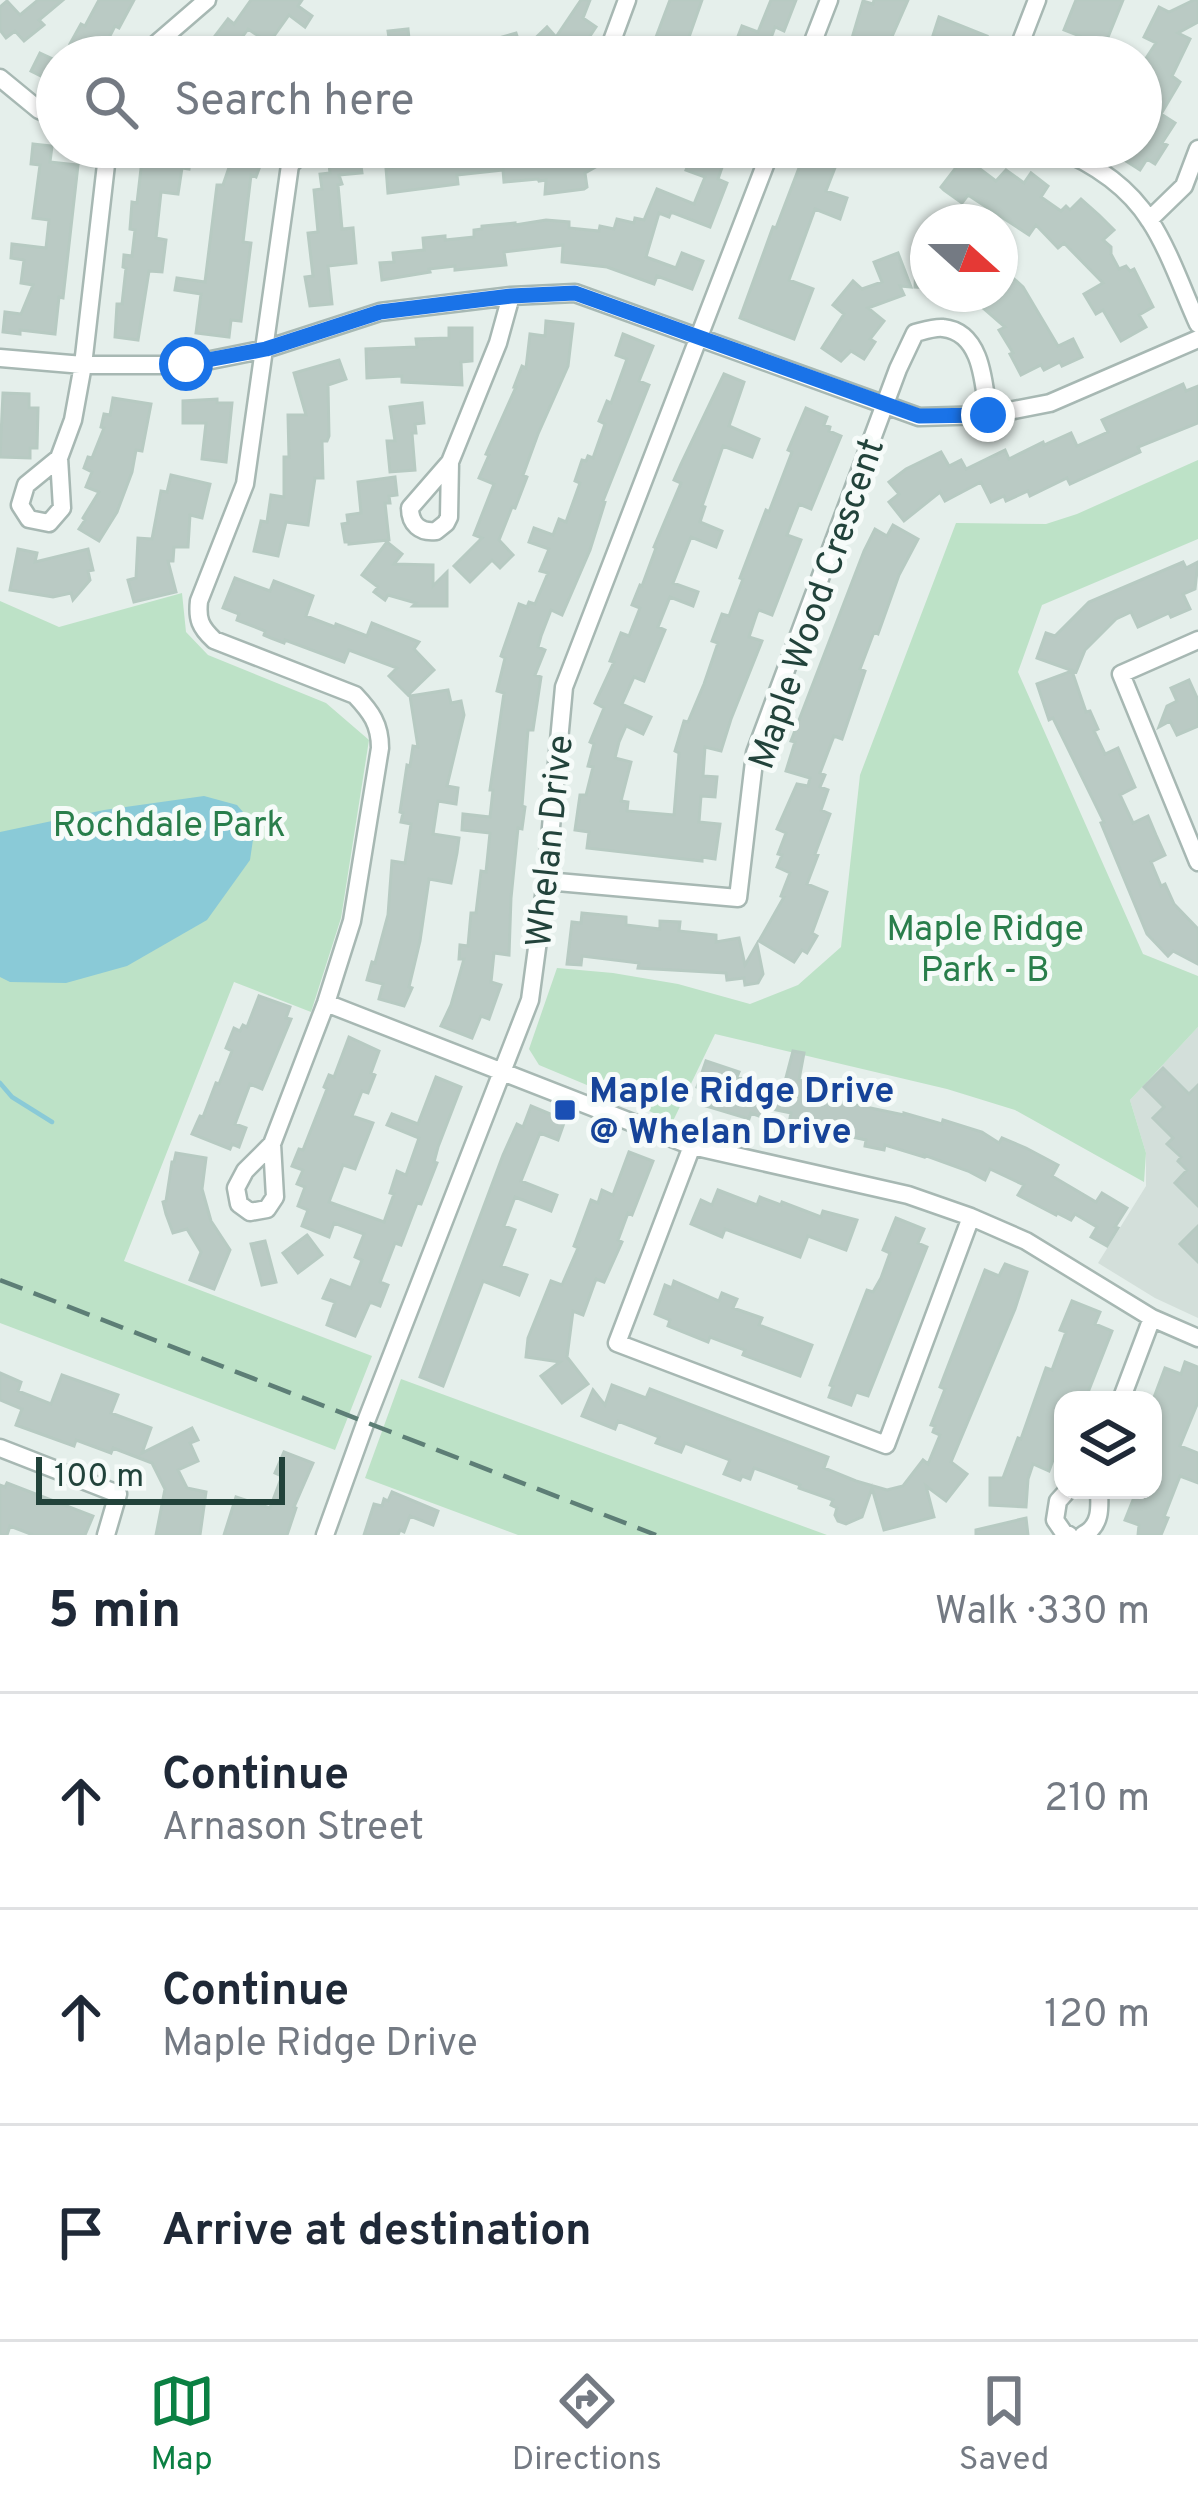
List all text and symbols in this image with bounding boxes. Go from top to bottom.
search box [36,36,1162,168]
icon: search [78,69,144,135]
text: Search here [174,74,414,131]
north arrow [910,204,1018,312]
route start [159,337,213,391]
route end [961,388,1015,442]
street label: Maple Wood Crescent [741,433,897,776]
street label: Whelan Drive [518,733,586,950]
park label: Rochdale Park [52,804,286,850]
park label: Maple Ridge Park - B [886,908,1084,995]
place label: Maple Ridge Drive @ Whelan Drive [589,1070,894,1157]
marker: Maple Ridge Drive @ Whelan Drive [552,1097,578,1123]
map controls [1054,1391,1162,1499]
button: layers [1054,1391,1162,1499]
scale bar [36,1451,285,1504]
text: 100 m [54,1457,144,1499]
text: 5 min [48,1581,181,1646]
text: Walk · 330 m [935,1589,1150,1638]
text: Continue [162,1748,349,1805]
icon: ahead [48,1768,114,1834]
text: 210 m [1044,1776,1150,1825]
text: Arnason Street [162,1805,424,1854]
text: Continue [162,1964,349,2021]
icon: ahead [48,1984,114,2050]
text: 120 m [1044,1992,1150,2041]
text: Maple Ridge Drive [162,2021,478,2070]
icon: arrive [48,2200,114,2266]
text: Arrive at destination [162,2204,592,2261]
tab: Map [149,2368,215,2482]
tab: Directions [512,2368,662,2482]
tab: Saved [959,2368,1049,2482]

